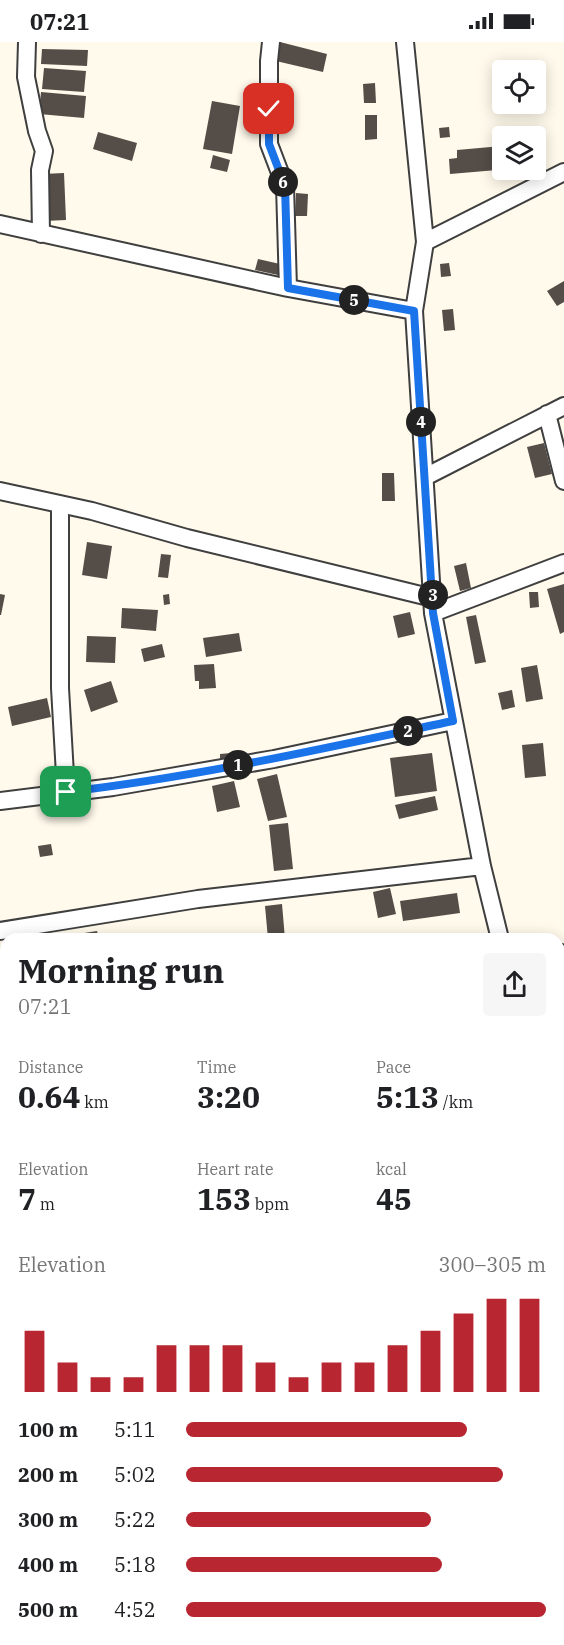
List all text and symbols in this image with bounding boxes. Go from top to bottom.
text: 07:21 [30,7,89,36]
map controls [492,60,546,180]
button: locate [492,60,546,114]
pin [243,83,294,134]
icon: check [252,92,285,125]
button: layers [492,126,546,180]
pin: 6 [268,167,298,197]
text: 6 [278,172,288,192]
pin: 5 [339,285,369,315]
text: 5 [349,290,359,310]
pin: 4 [406,407,436,437]
text: 4 [416,412,426,432]
pin: 3 [418,580,448,610]
text: 3 [428,585,438,605]
pin: 2 [393,716,423,746]
text: 2 [403,721,413,741]
pin: 1 [223,750,253,780]
text: 1 [233,755,243,775]
pin [40,766,91,817]
icon: arrive [49,775,82,808]
text: Morning run [18,949,224,992]
button: share [483,953,546,1016]
text: 07:21 [18,993,72,1020]
text: Distance [18,1057,83,1077]
text: Time [197,1057,236,1077]
text: Pace [376,1057,411,1077]
text: 0.64 [18,1077,80,1116]
text: 3:20 [197,1077,260,1116]
text: 5:13 [376,1077,439,1116]
text: km [80,1092,109,1112]
text: /km [439,1092,473,1112]
text: Elevation [18,1159,88,1179]
text: Heart rate [197,1159,274,1179]
text: kcal [376,1159,407,1179]
text: 7 [18,1179,36,1218]
text: 153 [197,1179,251,1218]
text: 45 [376,1179,412,1218]
text: m [36,1194,55,1214]
text: bpm [251,1194,289,1214]
text: Elevation [18,1251,106,1278]
text: 300–305 m [439,1251,546,1278]
text: 100 m [18,1416,78,1443]
text: 5:11 [114,1416,156,1443]
text: 200 m [18,1461,78,1488]
text: 5:02 [114,1461,156,1488]
text: 300 m [18,1506,78,1533]
text: 5:22 [114,1506,156,1533]
text: 400 m [18,1551,78,1578]
text: 5:18 [114,1551,156,1578]
text: 500 m [18,1596,78,1623]
text: 4:52 [114,1596,156,1623]

